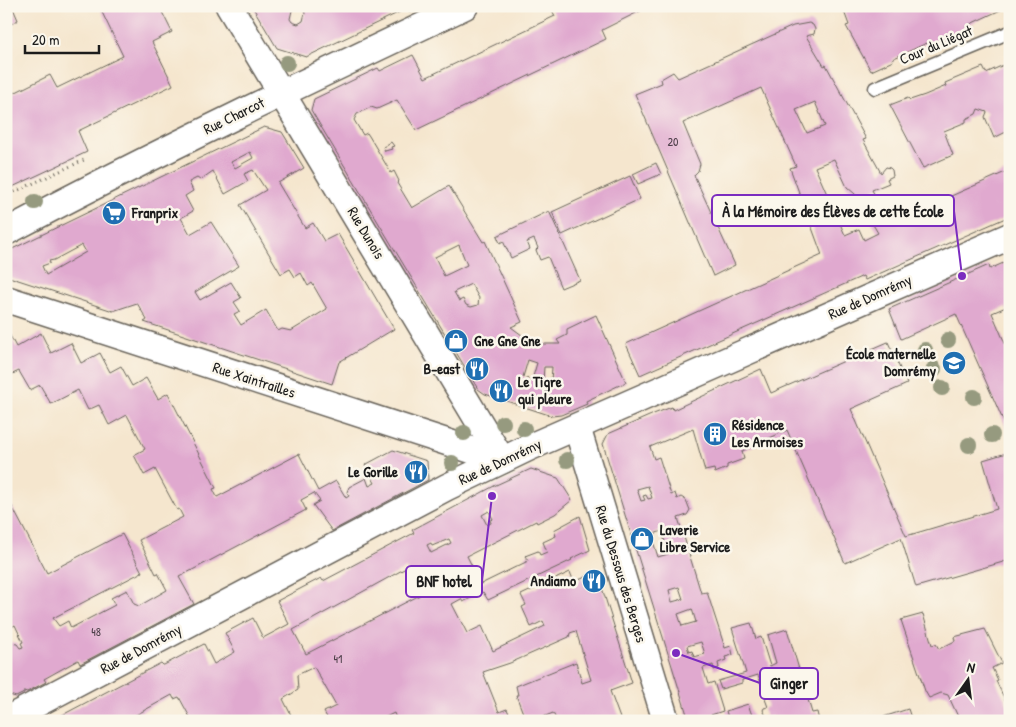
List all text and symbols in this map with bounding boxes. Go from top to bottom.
street label: Cour du Liégat [896,19,976,69]
scale bar [25,22,99,54]
text: 20 m [32,29,59,50]
street label: Rue Charcot [200,91,269,139]
house number: 20 [668,133,679,150]
callout: À la Mémoire des Élèves de cette École [712,195,954,226]
supermarket icon: Franprix [101,200,127,226]
text: À la Mémoire des Élèves de cette École [722,200,944,222]
place label: Franprix [131,202,179,224]
street label: Rue Dunois [343,203,390,263]
street label: Rue de Domrémy [825,269,915,324]
shop icon: Gne Gne Gne [443,328,469,354]
place label: Gne Gne Gne [474,330,541,351]
place label: École maternelle Domrémy [846,343,937,382]
school or university icon: École maternelle Domrémy [941,350,967,376]
street label: Rue Xaintrailles [210,356,298,403]
restaurant icon: B-east [464,356,490,382]
place label: B-east [424,358,461,379]
place label: Le Tigre qui pleure [518,371,572,410]
restaurant icon: Le Tigre qui pleure [488,378,514,404]
place label: Résidence Les Armoises [732,414,803,452]
building icon: Résidence Les Armoises [702,421,728,447]
street label: Rue de Domrémy [455,433,545,490]
restaurant icon: Le Gorille [403,459,429,485]
place label: Le Gorille [348,461,398,482]
street label: Rue du Dessous des Berges [591,503,652,645]
place label: Laverie Libre Service [660,519,730,557]
shop icon: Laverie Libre Service [629,526,655,552]
callout: BNF hotel [406,566,482,597]
restaurant icon: Andiamo [581,568,607,594]
text: BNF hotel [416,570,473,592]
place label: Andiamo [531,570,576,591]
street label: Rue de Domrémy [96,618,185,679]
house number: 48 [91,623,101,640]
house number: 41 [334,650,342,667]
north arrow [944,654,994,704]
text: N [965,657,978,677]
callout: Ginger [760,668,818,699]
text: Ginger [770,672,809,695]

